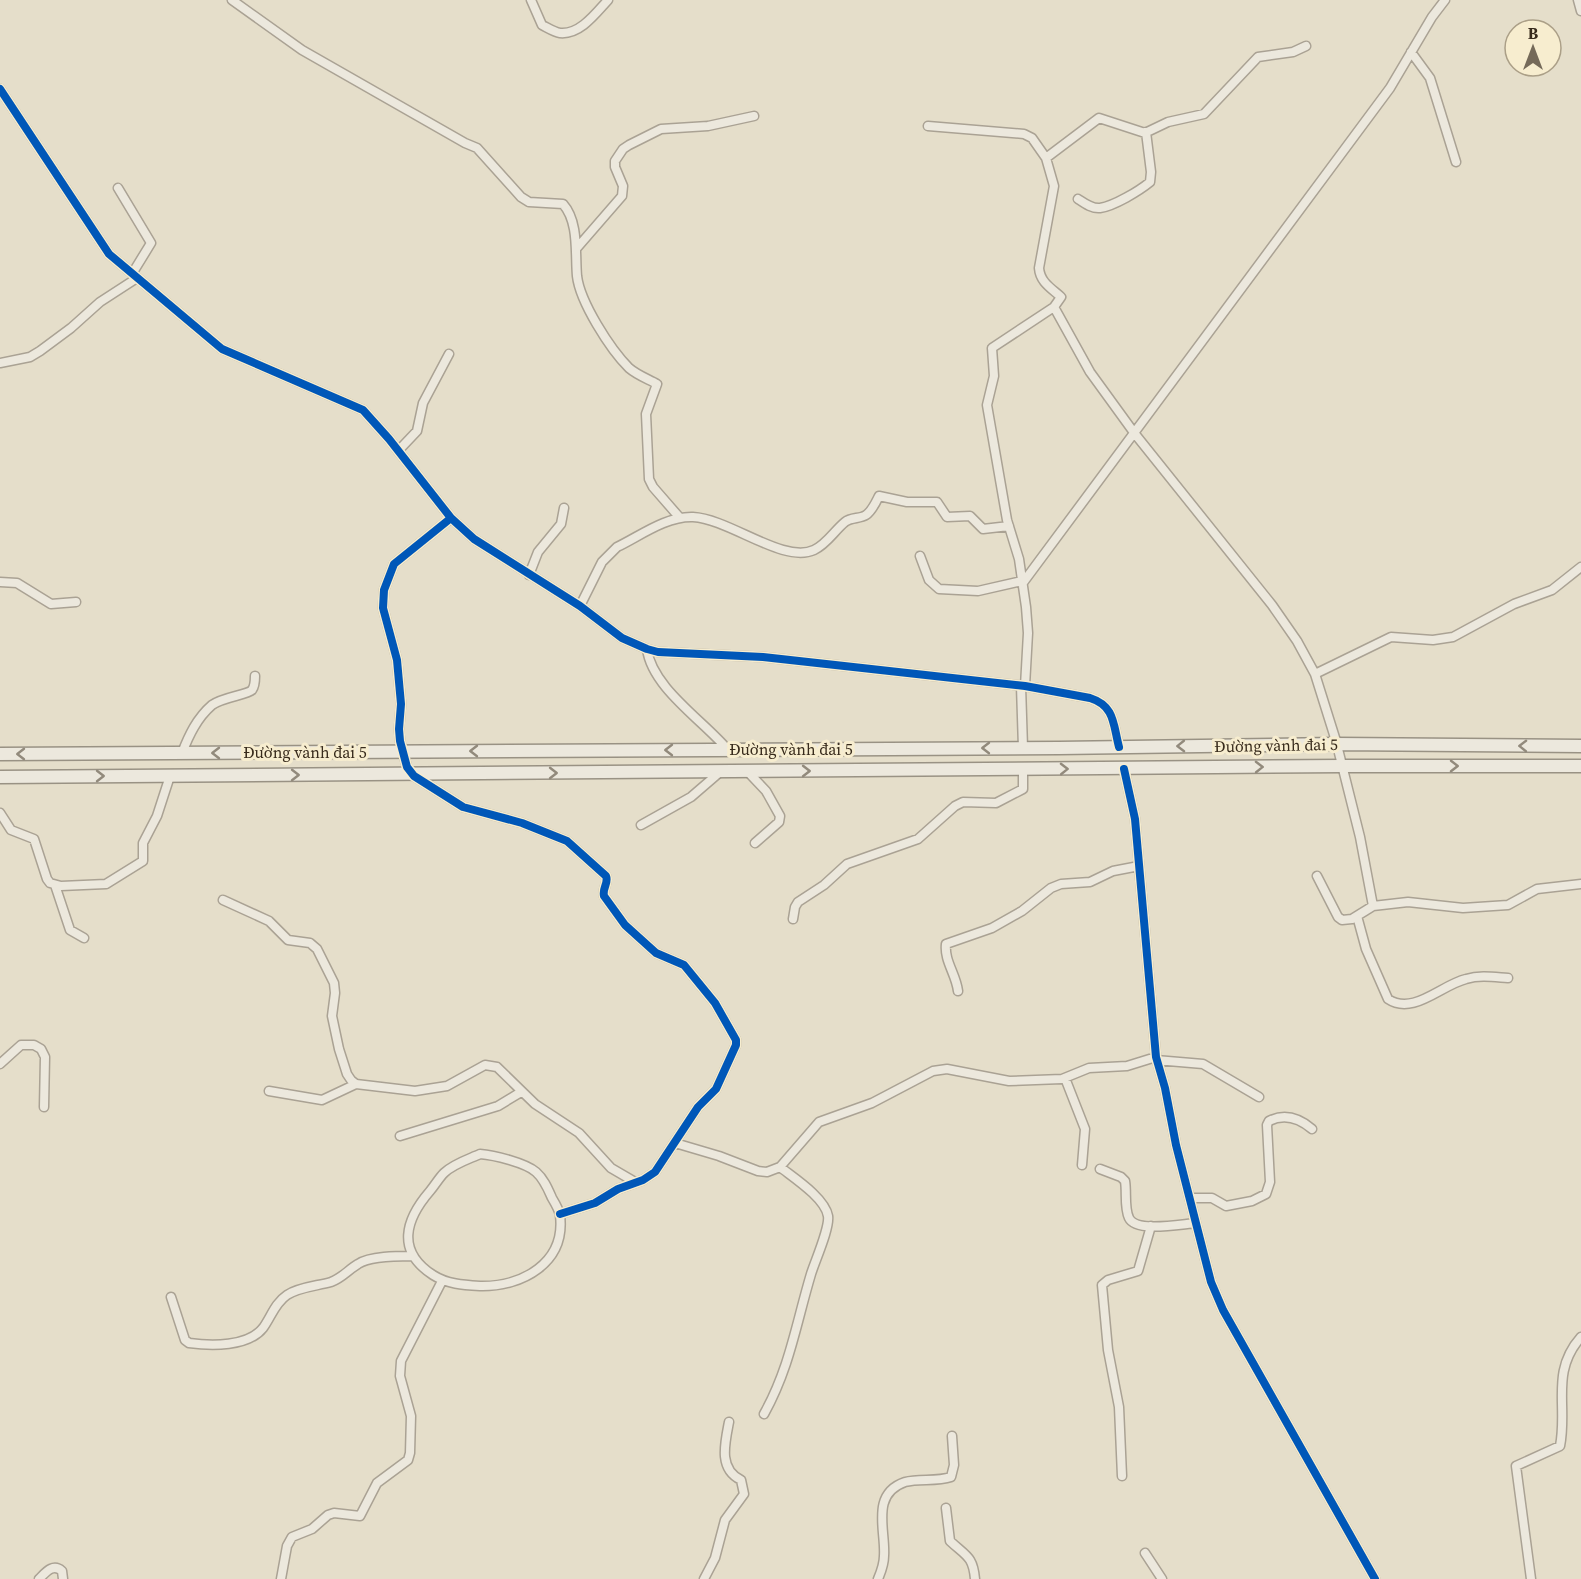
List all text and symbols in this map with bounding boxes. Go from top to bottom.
north arrow [1503,18,1563,78]
text: B [1528,22,1539,44]
street label: Đường vành đai 5 [1214,733,1338,757]
street label: Đường vành đai 5 [729,738,853,760]
one-way arrow [1176,740,1185,752]
one-way arrow [1518,740,1527,752]
street label: Đường vành đai 5 [243,741,367,763]
one-way arrow [981,742,990,754]
one-way arrow [665,744,674,756]
one-way arrow [470,745,479,757]
one-way arrow [212,747,221,759]
one-way arrow [17,748,26,760]
one-way arrow [1450,760,1459,772]
one-way arrow [1255,761,1264,773]
one-way arrow [1060,763,1069,776]
one-way arrow [802,765,811,777]
one-way arrow [549,767,558,779]
one-way arrow [291,769,300,781]
one-way arrow [96,770,105,783]

